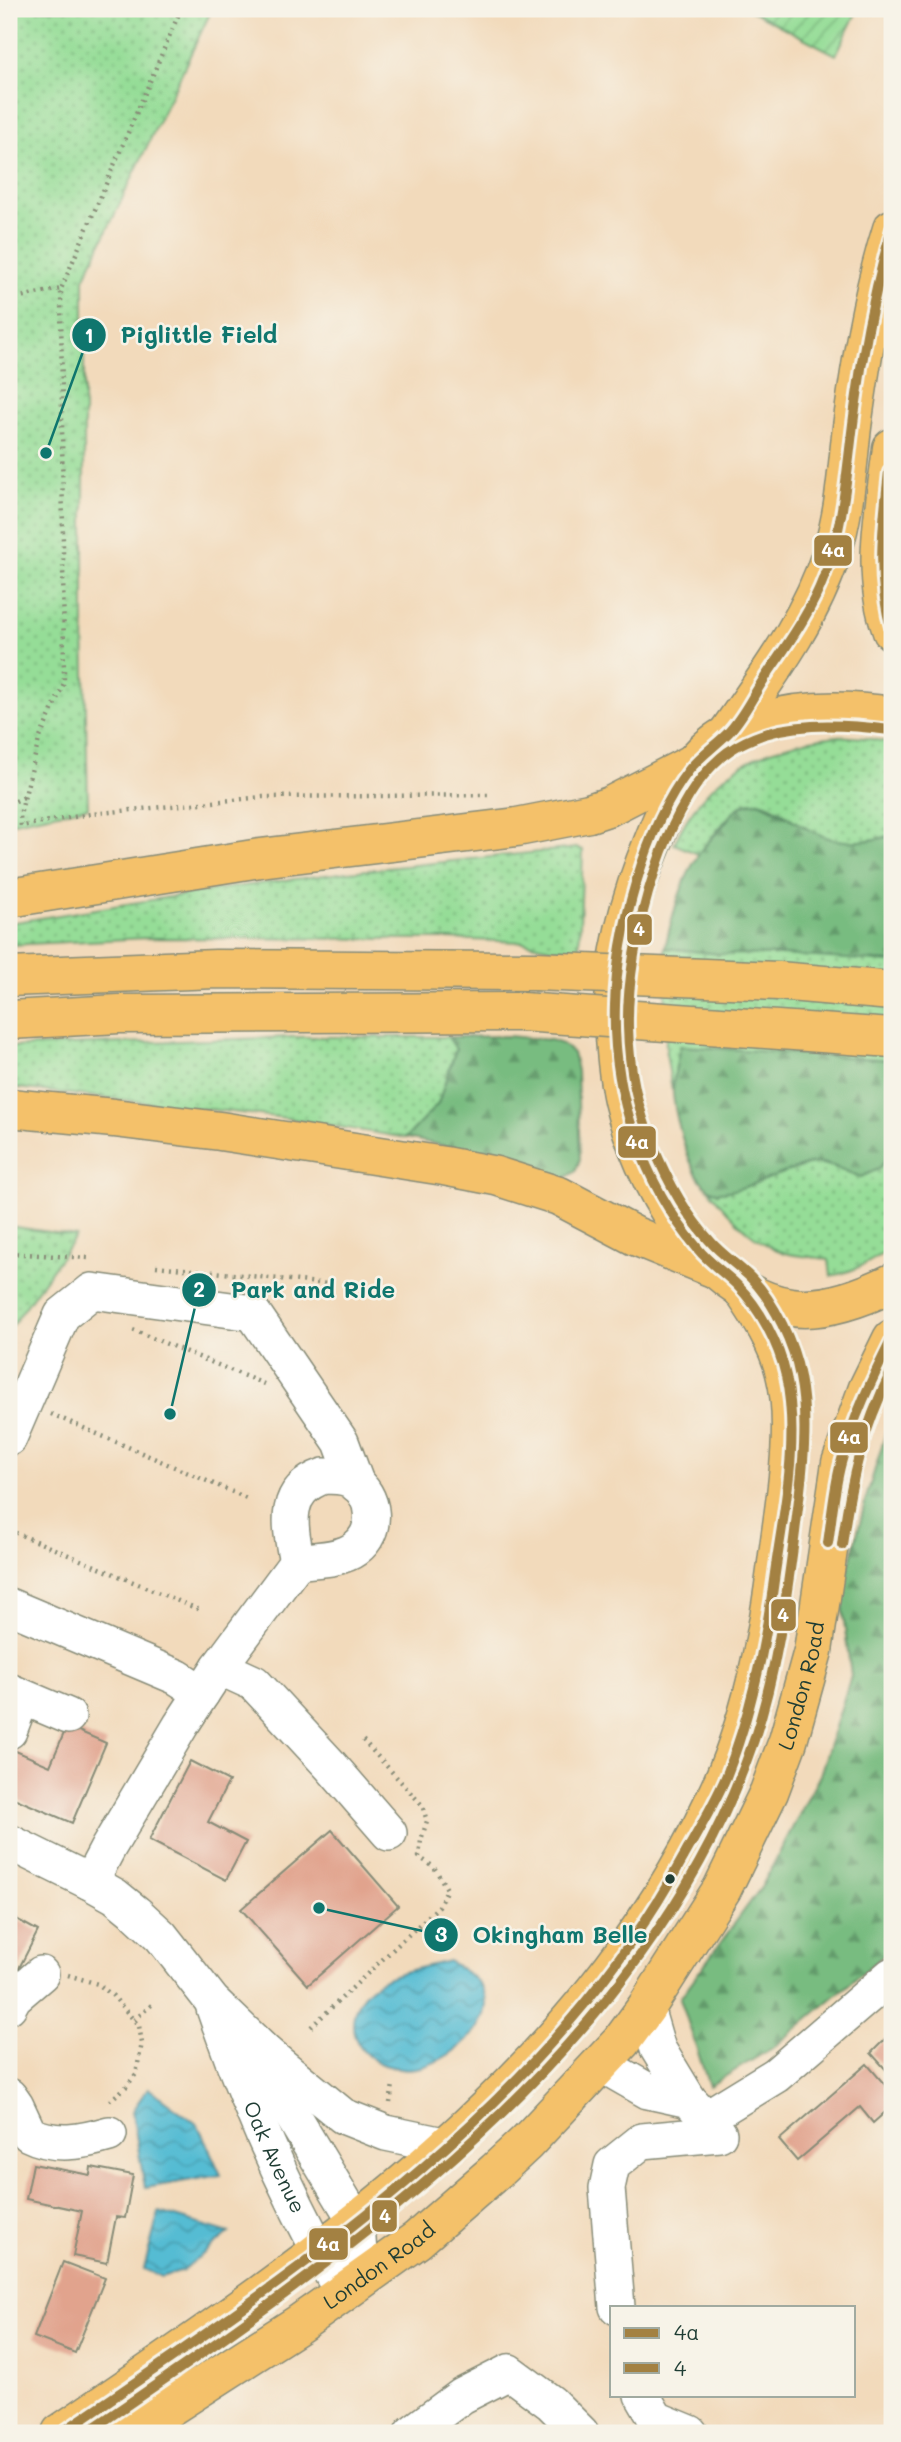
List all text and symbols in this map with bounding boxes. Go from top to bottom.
callout: Piglittle Field [71,313,291,357]
text: Piglittle Field [121,319,277,349]
text: 1 [84,321,94,348]
line badge: 4a [813,534,853,567]
text: 4a [821,537,845,562]
line badge: 4 [626,913,653,946]
text: 4 [633,916,645,941]
line badge: 4a [617,1125,657,1159]
text: 4a [625,1129,649,1154]
callout: Park and Ride [182,1268,409,1312]
text: Park and Ride [231,1274,395,1304]
text: 2 [193,1275,205,1302]
line badge: 4a [829,1421,869,1454]
text: 4a [837,1424,861,1449]
line badge: 4 [770,1598,797,1632]
text: 4 [777,1602,789,1627]
street label: London Road [771,1620,829,1753]
unlabelled marker [663,1872,677,1886]
callout: Okingham Belle [424,1913,662,1957]
text: Okingham Belle [472,1919,648,1949]
text: 3 [435,1920,447,1947]
street label: Oak Avenue [238,2097,313,2217]
line badge: 4 [371,2199,398,2233]
text: 4 [379,2203,391,2228]
street label: London Road [317,2216,440,2315]
line badge: 4a [308,2227,349,2261]
text: 4a [316,2231,340,2256]
legend [610,2306,856,2396]
text: 4a [674,2318,699,2345]
text: 4 [674,2354,687,2381]

